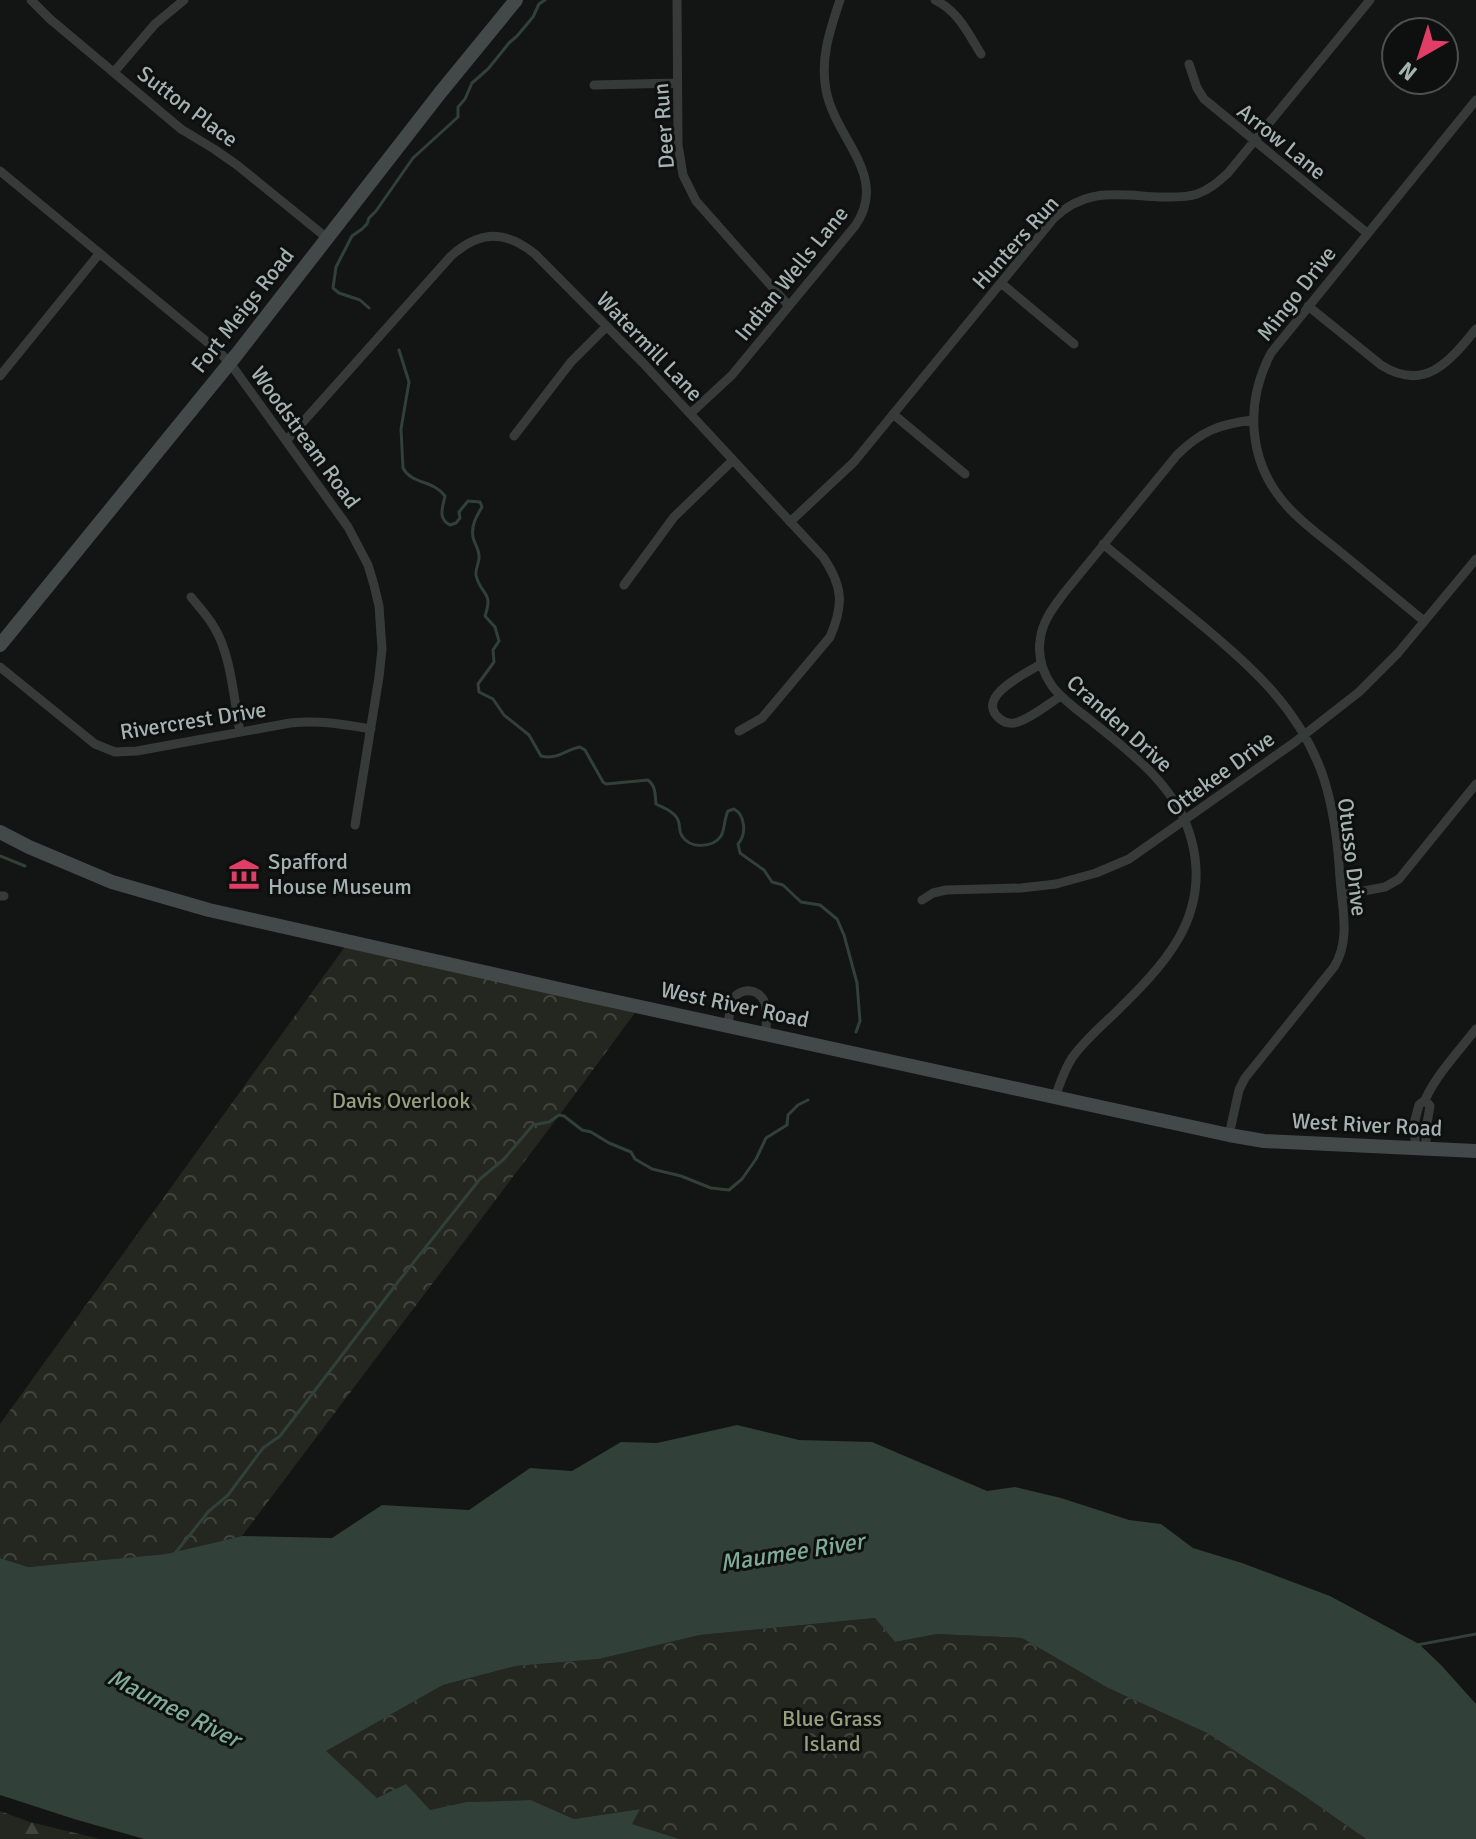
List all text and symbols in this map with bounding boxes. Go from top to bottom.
north arrow [1380,16,1460,96]
text: N [1393,56,1422,86]
street label: Sutton Place [132,60,243,153]
street label: Deer Run [647,82,680,170]
street label: Arrow Lane [1232,97,1332,185]
street label: Hunters Run [966,190,1064,295]
street label: Indian Wells Lane [729,201,854,346]
street label: Mingo Drive [1251,241,1342,346]
street label: Fort Meigs Road [185,242,300,378]
street label: Watermill Lane [591,286,709,407]
street label: Woodstream Road [245,361,366,514]
street label: Cranden Drive [1061,669,1178,778]
street label: Rivercrest Drive [118,696,268,745]
street label: Ottekee Drive [1161,725,1280,822]
street label: Otusso Drive [1332,796,1373,918]
place label: Spafford House Museum [268,848,412,900]
museum icon: Spafford House Museum [227,857,261,891]
street label: West River Road [658,976,811,1033]
park label: Davis Overlook [332,1087,470,1114]
street label: West River Road [1291,1107,1443,1142]
water label: Maumee River [718,1525,869,1578]
water label: Maumee River [102,1662,248,1756]
park label: Blue Grass Island [782,1705,882,1757]

